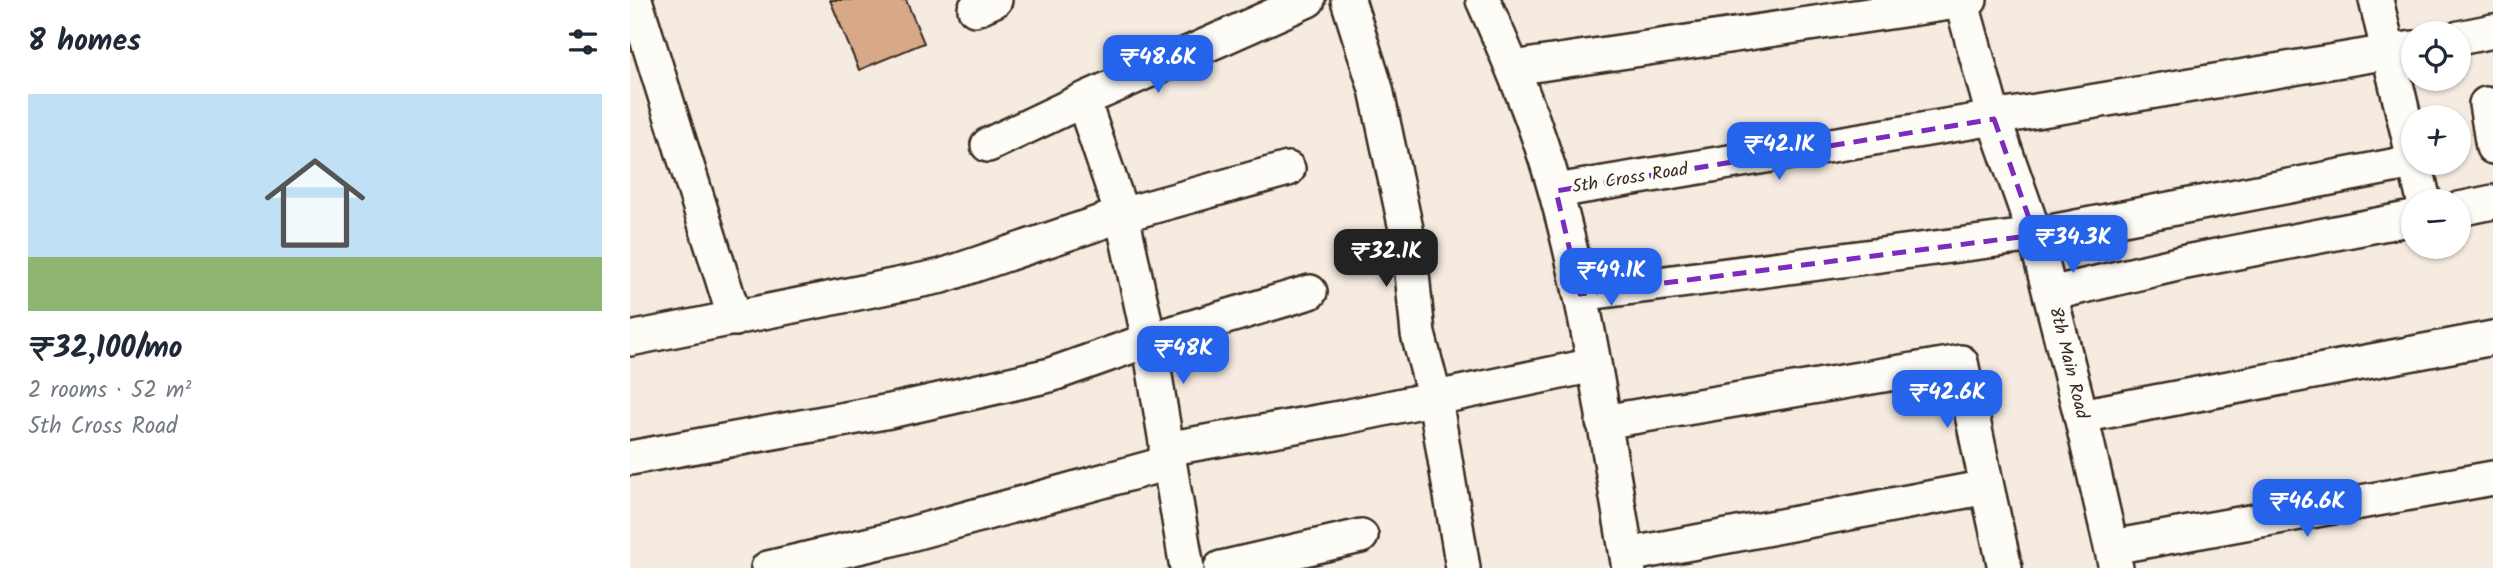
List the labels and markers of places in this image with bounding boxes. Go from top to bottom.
pin: ₹48.6K [1101,36,1215,95]
pin: ₹42.1K [1722,122,1836,182]
pin: ₹34.3K [2016,216,2130,275]
pin: ₹32.1K [1329,230,1443,289]
pin: ₹49.1K [1554,248,1668,308]
pin: ₹48K [1142,326,1224,386]
pin: ₹42.6K [1890,370,2004,430]
pin: ₹46.6K [2250,480,2364,539]

